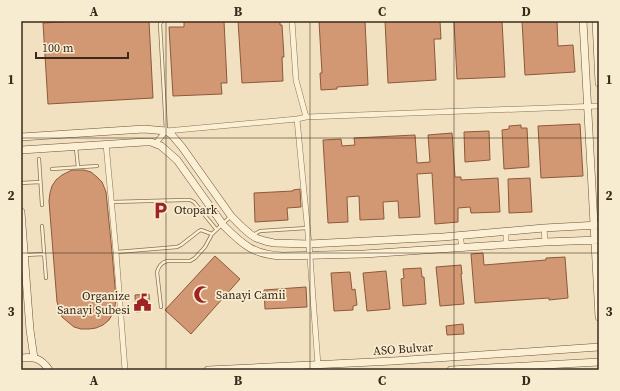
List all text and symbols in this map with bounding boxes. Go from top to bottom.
text: A [90,3,99,20]
text: B [234,3,243,20]
text: C [378,3,386,20]
text: D [521,3,531,20]
scale bar [36,34,128,60]
text: 100 m [42,40,74,56]
text: 1 [7,71,15,88]
text: 1 [605,71,613,88]
text: 2 [7,187,15,204]
text: 2 [605,187,613,204]
parking icon: Otopark [151,200,171,220]
place label: Otopark [174,202,218,218]
mosque icon: Sanayi Camii [193,285,213,305]
place label: Sanayi Camii [216,287,286,303]
place label: Organize Sanayi Şubesi [57,288,130,318]
public building icon: Organize Sanayi Şubesi [133,293,153,313]
text: 3 [7,303,15,320]
text: 3 [605,303,613,320]
street label: ASO Bulvar [372,339,434,359]
text: A [90,372,99,389]
text: B [234,372,243,389]
text: C [378,372,386,389]
text: D [521,372,531,389]

